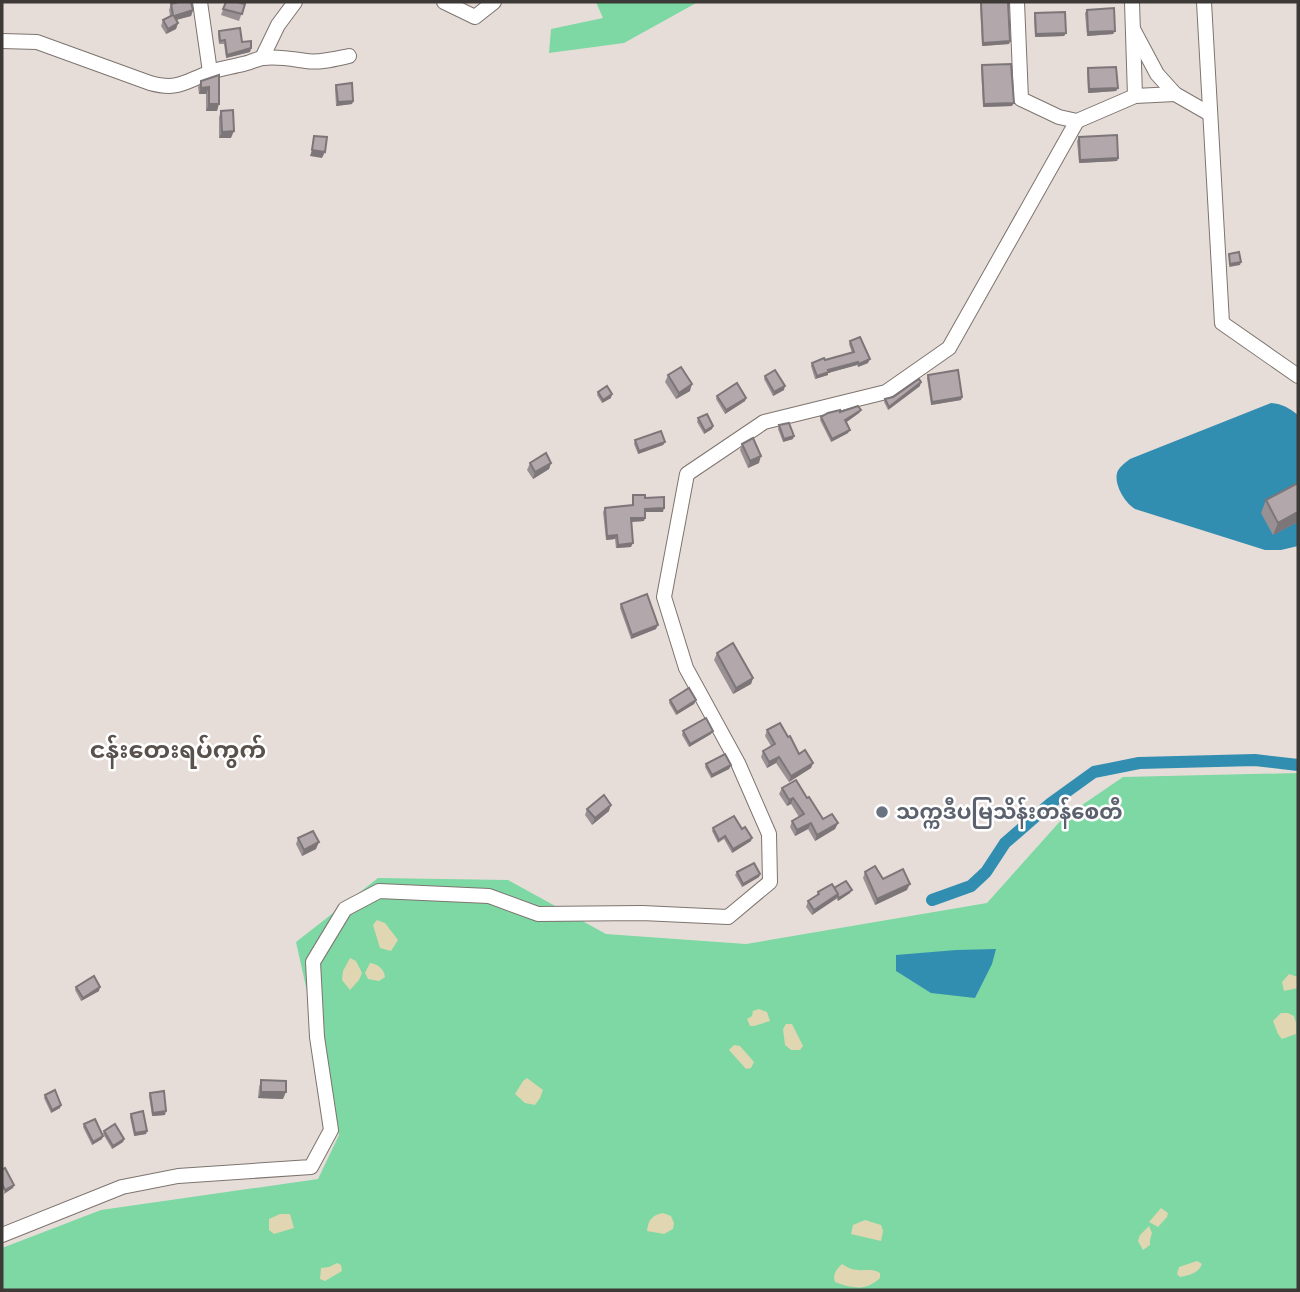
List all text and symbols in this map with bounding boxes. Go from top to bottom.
district label: ငန်းတေးရပ်ကွက် [90,734,266,769]
place label: သက္ကဒီပမြသိန်းတန်စေတီ [896,796,1122,830]
marker: သက္ကဒီပမြသိန်းတန်စေတီ [874,804,890,820]

